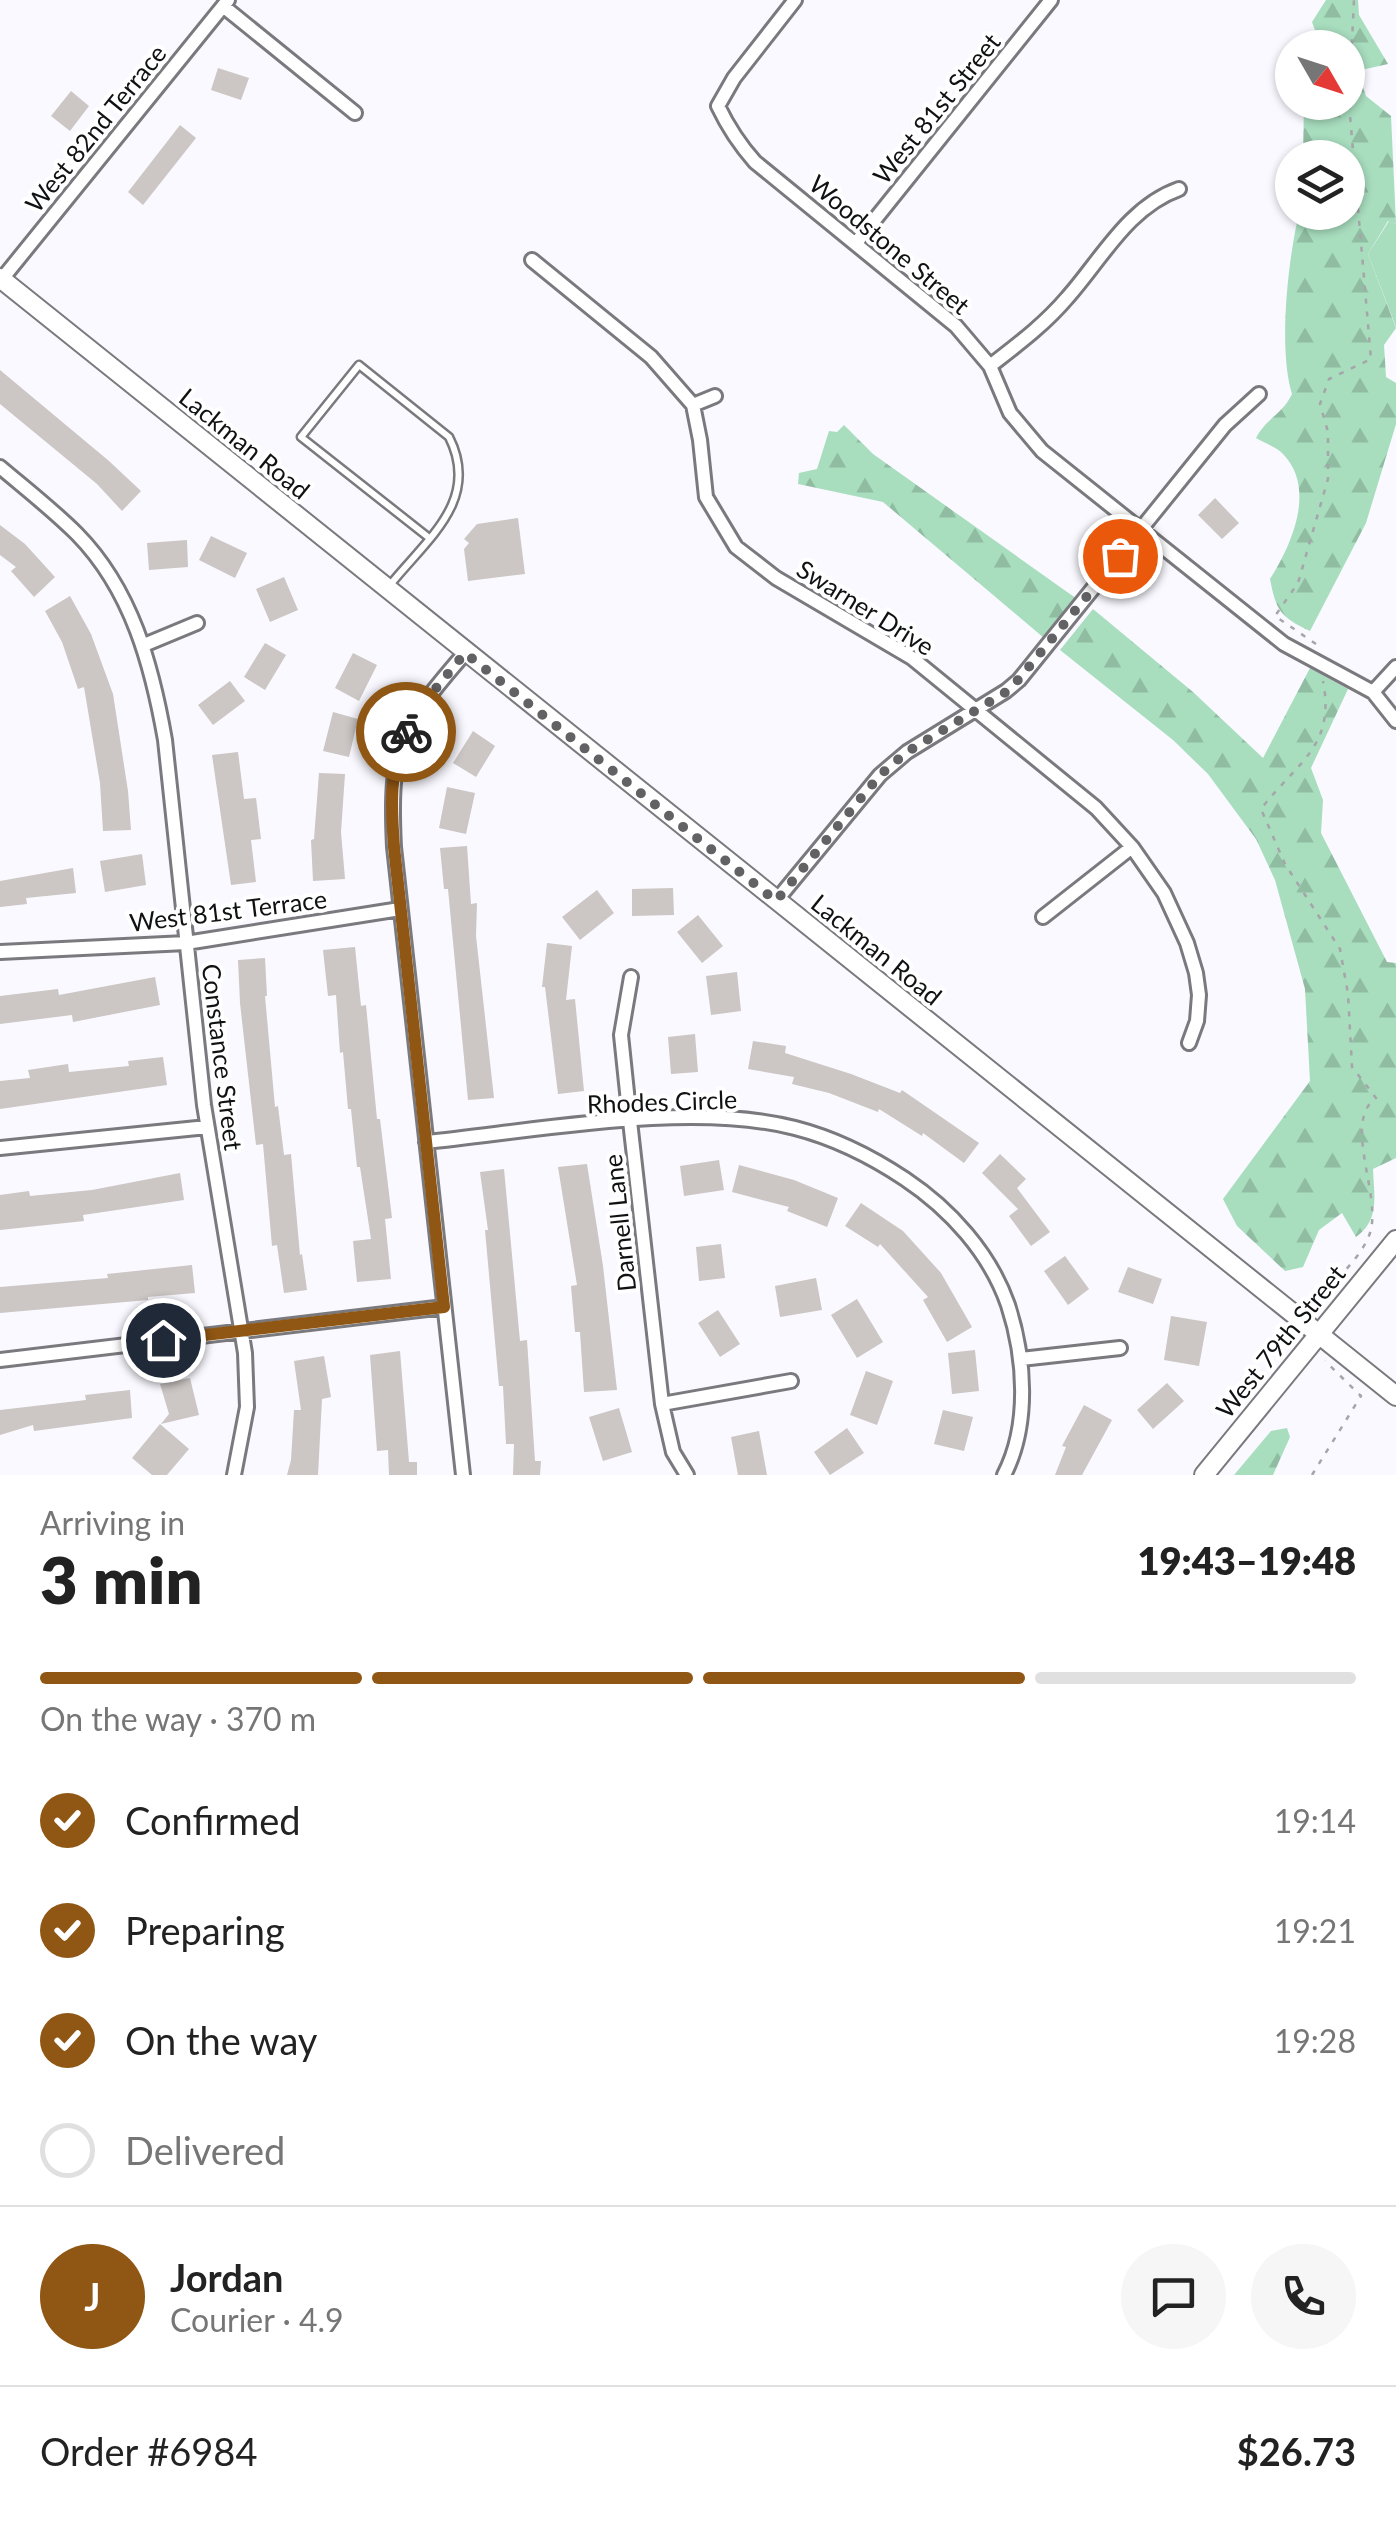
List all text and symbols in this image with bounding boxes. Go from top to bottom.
street label: West 81st Street [866,27,1006,189]
north arrow [1275,30,1365,120]
map controls [1275,30,1365,230]
street label: West 82nd Terrace [18,38,172,218]
button: layers [1275,140,1365,230]
street label: Woodstone Street [804,168,976,320]
street label: Lackman Road [174,381,316,505]
pin [1078,514,1163,599]
icon: bag [1093,529,1148,584]
street label: Swarner Drive [792,553,940,661]
courier [356,682,456,782]
icon: bike [379,705,434,760]
street label: West 81st Terrace [128,883,328,937]
street label: Lackman Road [806,887,948,1011]
street label: Constance Street [197,962,249,1152]
street label: Rhodes Circle [586,1083,738,1119]
street label: Darnell Lane [597,1153,641,1293]
street label: West 79th Street [1209,1258,1351,1423]
pin [121,1298,206,1383]
icon: home [136,1313,191,1368]
text: Arriving in [40,1503,185,1542]
text: 19:43–19:48 [1137,1537,1356,1583]
text: 3 min [40,1540,202,1618]
text: On the way · 370 m [40,1699,316,1738]
icon: check [40,1793,95,1848]
text: Confirmed [125,1797,301,1843]
text: 19:14 [1274,1801,1356,1840]
icon: check [40,1903,95,1958]
text: Preparing [125,1907,285,1953]
text: 19:21 [1274,1911,1356,1950]
icon: check [40,2013,95,2068]
text: On the way [125,2017,317,2063]
text: 19:28 [1274,2021,1356,2060]
text: Delivered [125,2127,285,2173]
button: chat [1121,2244,1226,2349]
button: phone [1251,2244,1356,2349]
text: Jordan [170,2254,283,2300]
text: J [84,2273,101,2319]
text: Courier · 4.9 [170,2300,344,2339]
text: Order #6984 [40,2428,257,2474]
text: $26.73 [1237,2428,1356,2474]

